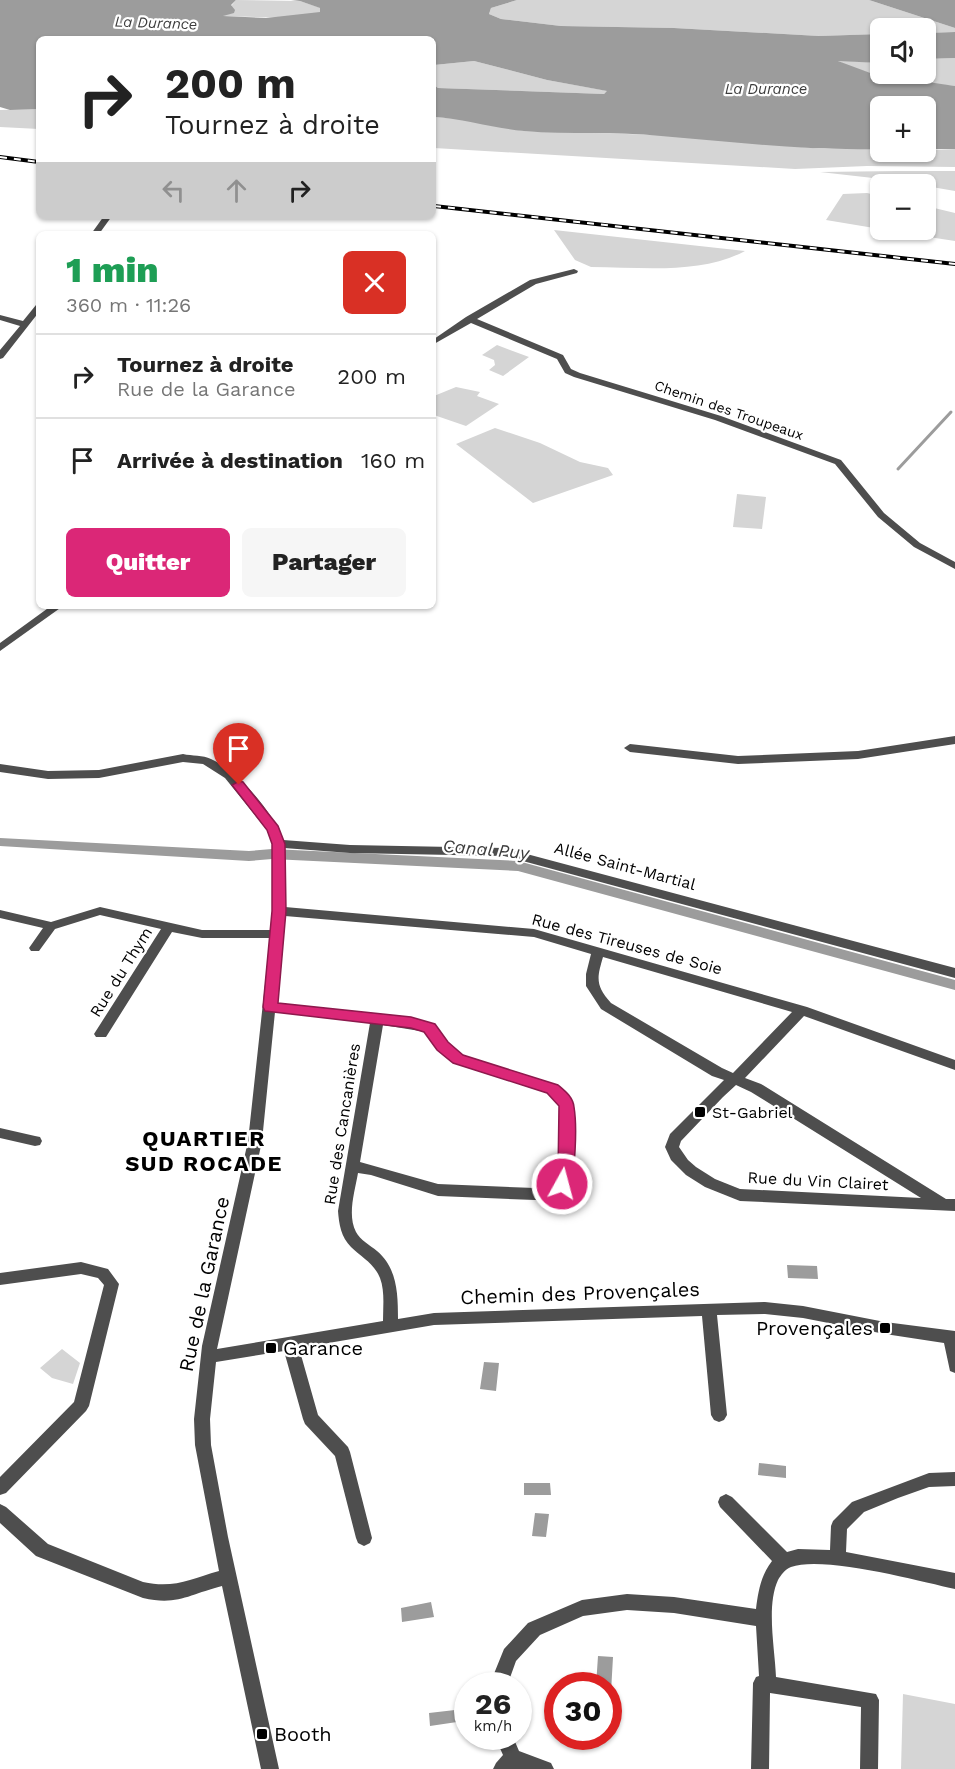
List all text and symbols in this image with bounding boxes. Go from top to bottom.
water label: La Durance [114,13,198,33]
map controls [870,18,936,240]
button: sound [870,18,936,84]
text: 200 m [165,59,296,108]
icon: right [66,60,144,138]
water label: La Durance [725,80,807,98]
button: + [870,96,936,162]
text: Tournez à droite [165,109,380,141]
icon: left [157,174,190,207]
icon: ahead [220,174,253,207]
icon: right [283,174,316,207]
button: − [870,174,936,240]
text: 1 min [66,249,159,291]
button: close [343,251,406,314]
text: 360 m · 11:26 [66,293,191,317]
text: Tournez à droite [117,352,294,377]
icon: right [66,360,99,393]
text: 200 m [337,364,406,389]
text: Rue de la Garance [117,377,296,401]
street label: Chemin des Troupeaux [652,377,806,443]
icon: arrive [66,444,99,477]
text: Arrivée à destination [117,448,343,473]
text: 160 m [361,448,425,473]
button: Quitter [66,528,230,597]
button: Partager [242,528,406,597]
pin [213,723,264,785]
icon: arrive [222,732,255,765]
water label: Canal Puy [442,835,532,863]
street label: Allée Saint-Martial [552,838,698,894]
street label: Rue des Tireuses de Soie [530,909,724,979]
street label: Rue du Thym [86,924,156,1020]
street label: Rue des Cancanières [320,1042,364,1206]
place label: St-Gabriel [712,1103,793,1122]
marker: St-Gabriel [693,1105,707,1119]
district label: QUARTIER SUD ROCADE [125,1126,283,1176]
position arrow [530,1152,594,1216]
street label: Rue du Vin Clairet [747,1168,889,1194]
street label: Rue de la Garance [174,1194,234,1374]
street label: Chemin des Provençales [460,1277,700,1309]
place label: Provençales [756,1316,873,1340]
marker: Provençales [878,1321,892,1335]
place label: Garance [283,1336,363,1360]
marker: Garance [264,1341,278,1355]
speed limit sign: 30 [544,1672,622,1750]
text: 26 [475,1686,511,1721]
text: km/h [474,1717,512,1735]
place label: Booth [274,1722,332,1746]
marker: Booth [255,1727,269,1741]

